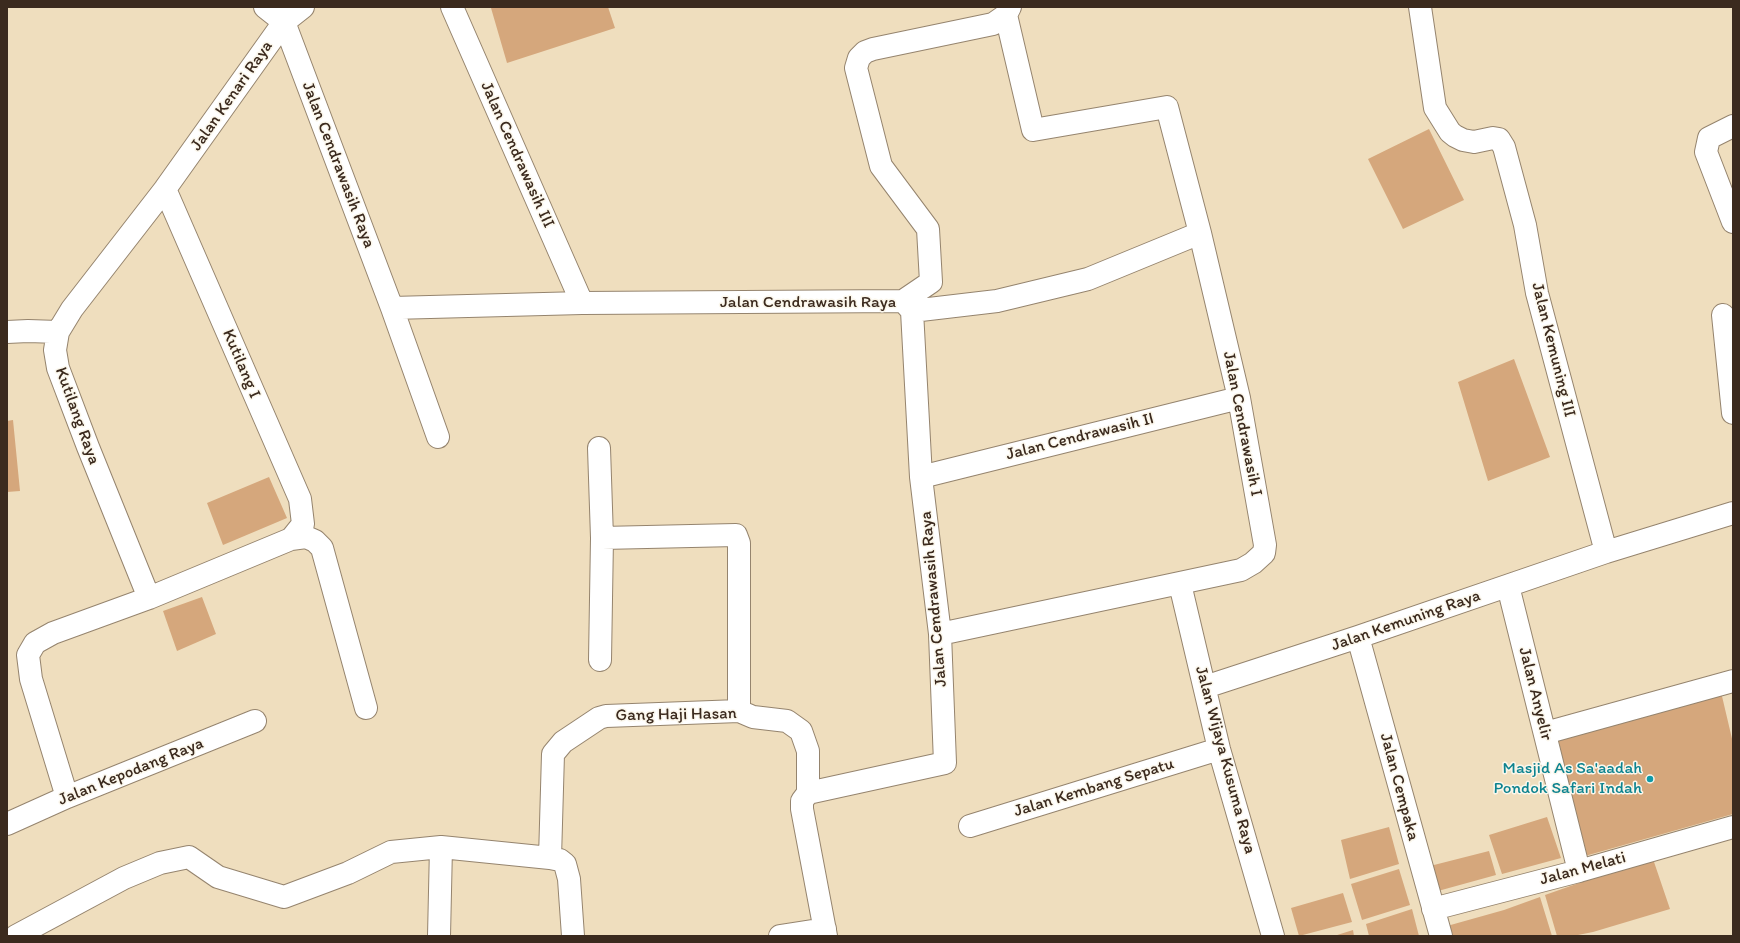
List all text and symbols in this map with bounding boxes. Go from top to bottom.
street label: Jalan Kenari Raya [186,37,278,155]
street label: Jalan Cendrawasih Raya [297,79,379,251]
street label: Jalan Cendrawasih III [476,79,558,231]
street label: Jalan Kemuning III [1526,281,1580,419]
street label: Jalan Cendrawasih Raya [720,293,896,313]
street label: Kutilang I [217,326,265,402]
street label: Jalan Cendrawasih I [1218,350,1266,498]
street label: Kutilang Raya [50,365,104,467]
street label: Jalan Cendrawasih II [1004,409,1156,465]
street label: Jalan Cendrawasih Raya [916,510,952,688]
street label: Jalan Kemuning Raya [1329,586,1483,656]
street label: Jalan Anyelir [1514,645,1556,743]
street label: Jalan Wijaya Kusuma Raya [1190,664,1260,856]
street label: Gang Haji Hasan [615,704,737,726]
street label: Jalan Cempaka [1375,731,1423,843]
street label: Jalan Kepodang Raya [55,734,207,810]
street label: Jalan Kembang Sepatu [1012,754,1176,822]
place label: Masjid As Sa'aadah Pondok Safari Indah [1494,759,1642,799]
marker: Masjid As Sa'aadah Pondok Safari Indah [1645,774,1655,784]
street label: Jalan Melati [1538,848,1628,890]

